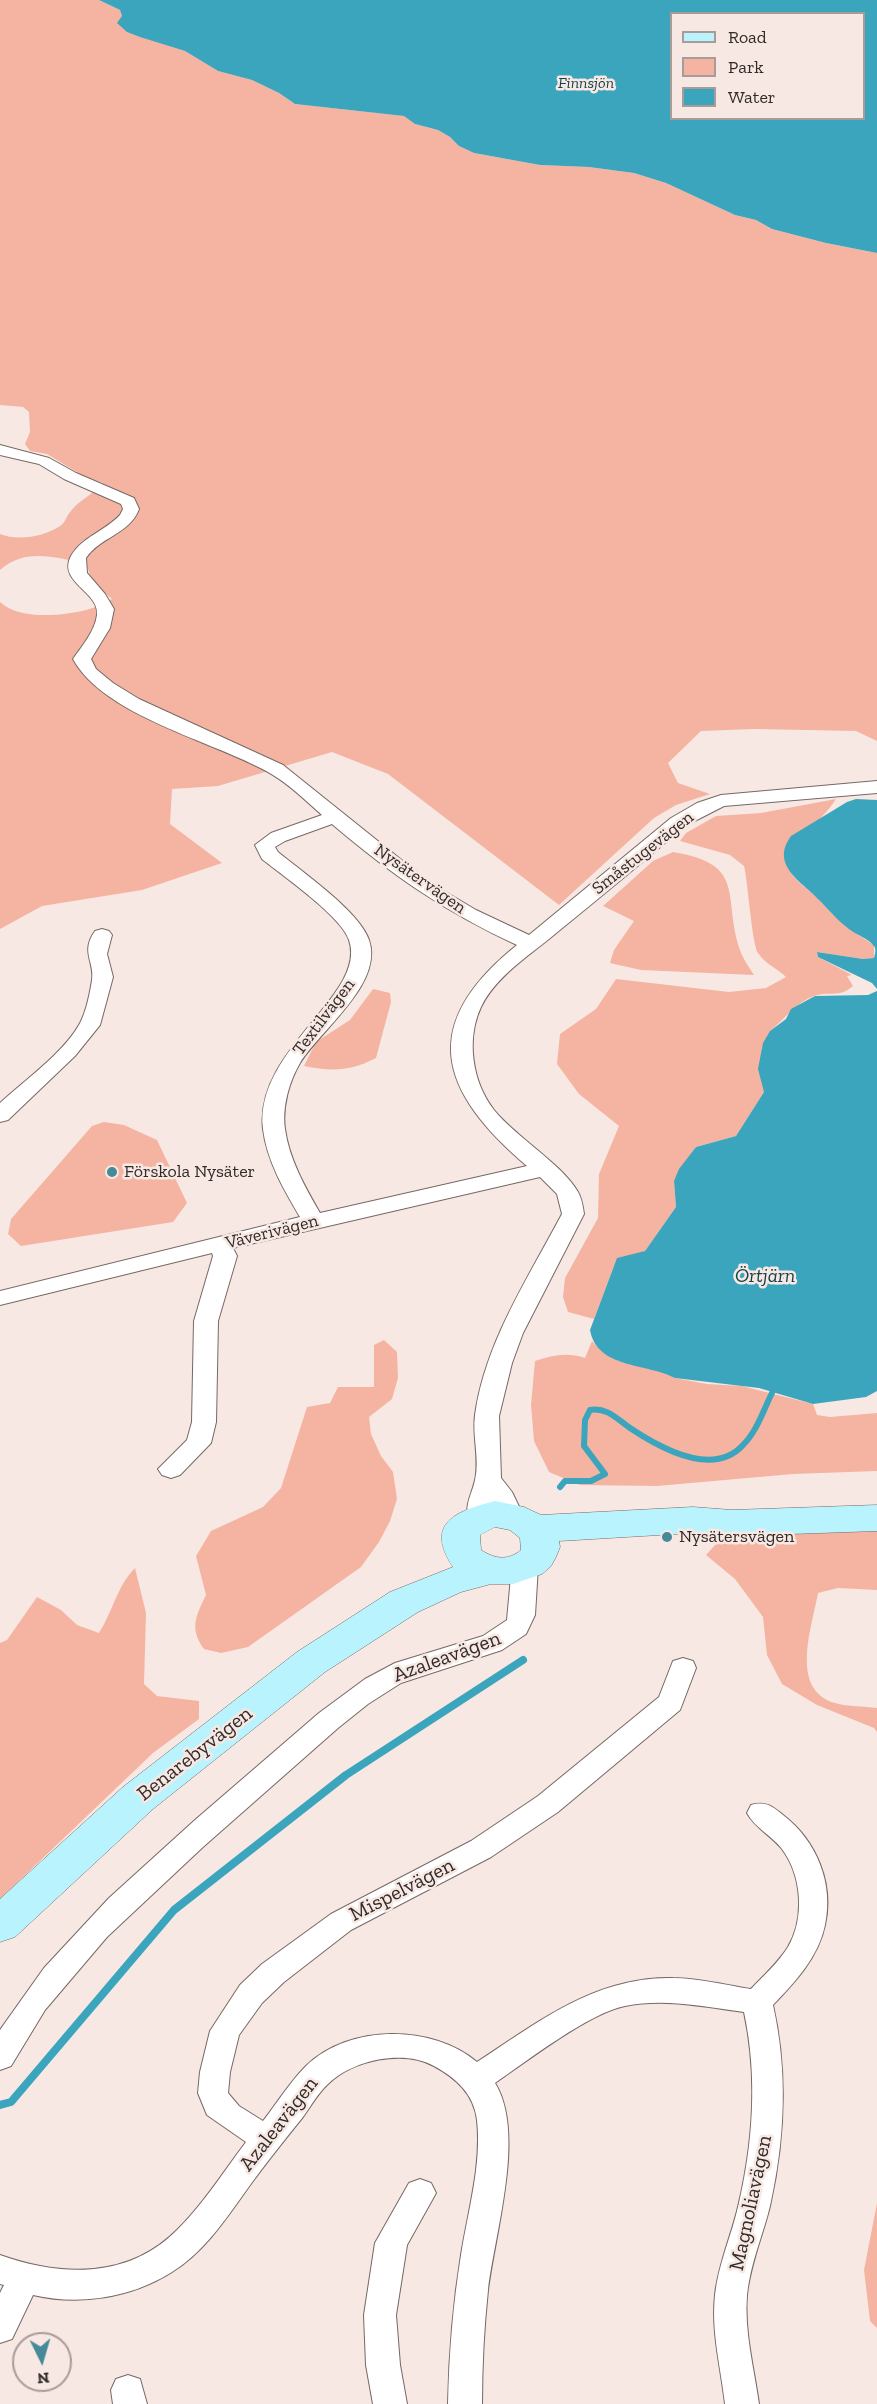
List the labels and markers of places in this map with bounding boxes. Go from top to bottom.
place label: Förskola Nysäter [124,1161,255,1183]
marker: Förskola Nysäter [105,1165,119,1179]
place label: Nysätersvägen [679,1526,794,1548]
marker: Nysätersvägen [660,1530,674,1544]

